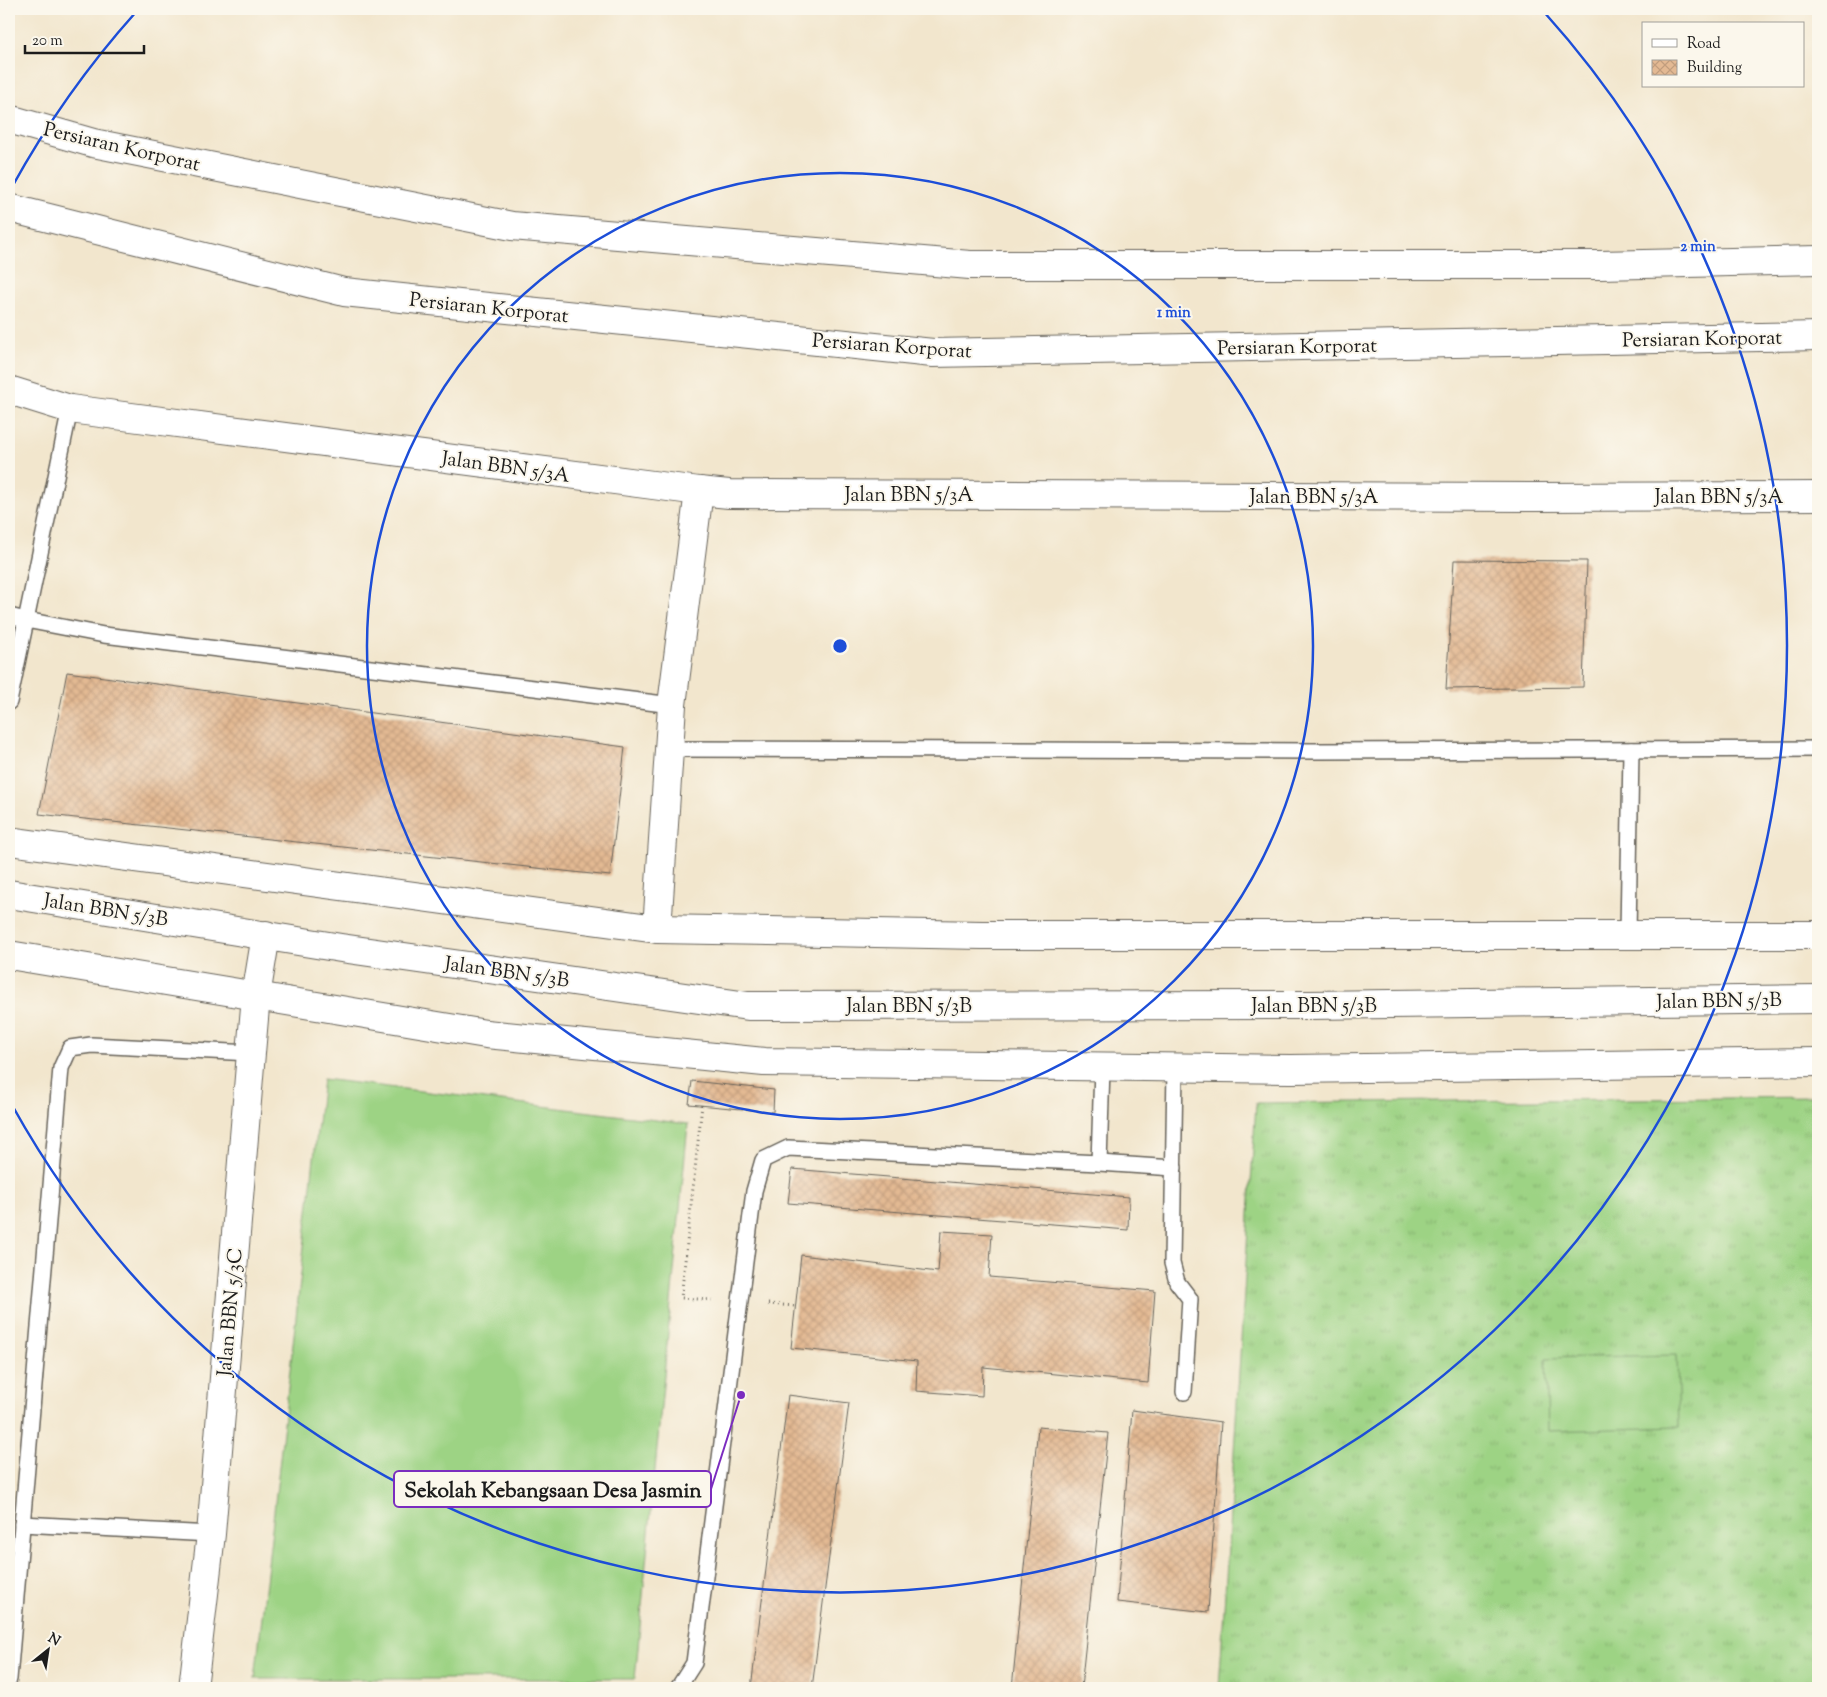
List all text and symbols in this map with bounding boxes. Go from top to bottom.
scale bar [25,22,144,54]
legend [1642,22,1804,88]
text: 20 m [32,31,63,52]
text: Road [1687,34,1721,55]
text: Building [1687,58,1742,79]
street label: Persiaran Korporat [40,116,203,181]
text: 2 min [1680,237,1716,258]
street label: Persiaran Korporat [408,287,570,332]
text: 1 min [1157,303,1191,324]
street label: Persiaran Korporat [1622,325,1782,356]
street label: Persiaran Korporat [811,327,973,368]
street label: Persiaran Korporat [1217,333,1377,364]
street label: Jalan BBN 5/3A [439,445,572,492]
street label: Jalan BBN 5/3A [843,482,974,511]
street label: Jalan BBN 5/3A [1248,484,1379,513]
street label: Jalan BBN 5/3A [1653,484,1784,513]
centre of rings [831,637,849,655]
street label: Jalan BBN 5/3B [40,887,170,936]
street label: Jalan BBN 5/3B [442,950,571,997]
street label: Jalan BBN 5/3B [1655,987,1782,1018]
street label: Jalan BBN 5/3B [845,993,972,1022]
street label: Jalan BBN 5/3B [1250,993,1377,1022]
street label: Jalan BBN 5/3C [211,1247,252,1379]
callout: Sekolah Kebangsaan Desa Jasmin [394,1471,711,1507]
text: Sekolah Kebangsaan Desa Jasmin [404,1477,702,1507]
north arrow [22,1624,72,1674]
text: N [44,1629,63,1652]

